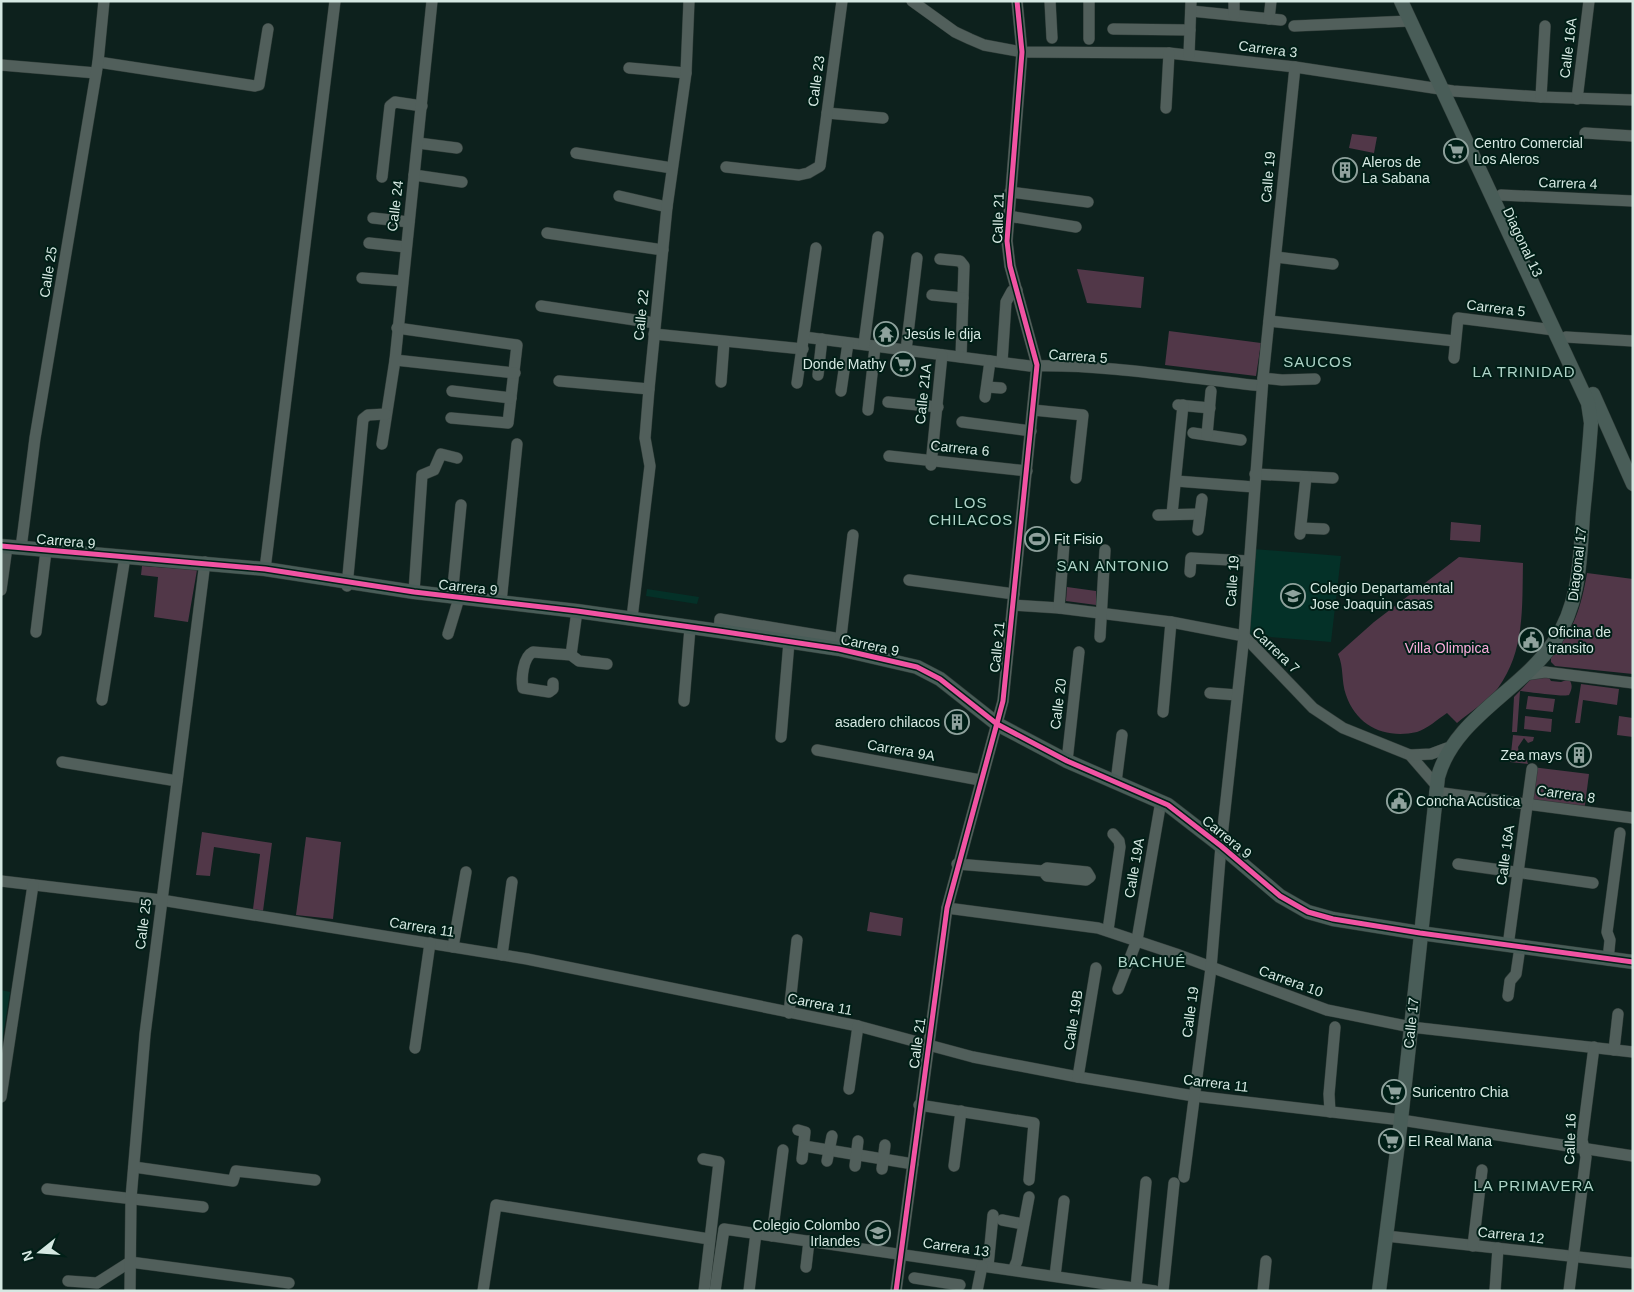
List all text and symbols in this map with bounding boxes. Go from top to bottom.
street label: Calle 16A [1556,16,1580,79]
street label: Carrera 3 [1238,37,1299,61]
street label: Calle 23 [805,54,828,108]
place label: Centro Comercial Los Aleros [1474,135,1583,167]
supermarket icon: Centro Comercial Los Aleros [1443,138,1469,164]
street label: Calle 19 [1258,151,1278,203]
place label: Aleros de La Sabana [1362,154,1430,186]
building icon: Aleros de La Sabana [1332,157,1358,183]
street label: Carrera 4 [1538,174,1598,192]
street label: Calle 24 [384,179,406,232]
street label: Calle 21 [989,192,1007,244]
street label: Diagonal 13 [1500,205,1546,279]
street label: Calle 25 [36,245,60,299]
street label: Calle 22 [630,288,652,341]
street label: Carrera 5 [1466,296,1527,320]
temple icon: Jesús le dija [873,321,899,347]
place label: Jesús le dija [904,326,981,342]
street label: Carrera 5 [1048,346,1108,366]
supermarket icon: Donde Mathy [890,351,916,377]
district label: SAUCOS [1283,353,1353,370]
place label: Donde Mathy [803,356,886,372]
street label: Calle 21A [912,362,934,425]
district label: LA TRINIDAD [1472,363,1576,380]
street label: Carrera 6 [930,437,990,459]
district label: LOS CHILACOS [929,494,1013,528]
sports icon: Fit Fisio [1024,526,1050,552]
street label: Diagonal 17 [1565,526,1590,602]
street label: Carrera 9 [36,530,96,552]
place label: Fit Fisio [1054,531,1103,547]
street label: Calle 19 [1222,555,1242,607]
district label: SAN ANTONIO [1056,557,1170,574]
street label: Carrera 9 [438,576,498,598]
place label: Colegio Departamental Jose Joaquin casas [1310,580,1453,612]
school or university icon: Colegio Departamental Jose Joaquin casas [1280,583,1306,609]
street label: Calle 21 [986,620,1008,673]
street label: Carrera 7 [1249,624,1303,676]
place label: Oficina de transito [1548,624,1611,656]
public building icon: Oficina de transito [1518,627,1544,653]
street label: Carrera 9 [839,631,901,659]
park label: Villa Olimpica [1405,640,1489,656]
street label: Calle 20 [1047,677,1069,730]
building icon: asadero chilacos [944,709,970,735]
place label: asadero chilacos [835,714,940,730]
street label: Carrera 9A [866,736,937,764]
building icon: Zea mays [1566,742,1592,768]
place label: Zea mays [1501,747,1562,763]
street label: Carrera 8 [1536,782,1597,806]
public building icon: Concha Acústica [1386,788,1412,814]
place label: Concha Acústica [1416,793,1520,809]
street label: Carrera 9 [1199,812,1255,862]
street label: Calle 16A [1493,823,1517,886]
street label: Calle 19A [1121,836,1147,899]
street label: Calle 25 [132,897,154,950]
street label: Carrera 11 [388,914,456,940]
district label: BACHUÉ [1118,953,1186,970]
street label: Carrera 10 [1257,962,1325,1000]
street label: Calle 19 [1179,985,1202,1039]
street label: Calle 19B [1060,989,1086,1051]
street label: Carrera 11 [786,990,854,1018]
street label: Calle 17 [1400,996,1422,1049]
street label: Calle 21 [906,1016,929,1070]
street label: Carrera 11 [1182,1071,1250,1095]
supermarket icon: Suricentro Chia [1381,1079,1407,1105]
place label: Suricentro Chia [1412,1084,1509,1100]
street label: Calle 16 [1561,1113,1579,1165]
supermarket icon: El Real Mana [1378,1128,1404,1154]
place label: El Real Mana [1408,1133,1492,1149]
district label: LA PRIMAVERA [1474,1177,1594,1194]
place label: Colegio Colombo Irlandes [753,1217,860,1249]
school or university icon: Colegio Colombo Irlandes [865,1220,891,1246]
street label: Carrera 12 [1477,1224,1545,1246]
north arrow [15,1227,65,1277]
street label: Carrera 13 [922,1234,990,1260]
text: N [18,1249,37,1263]

